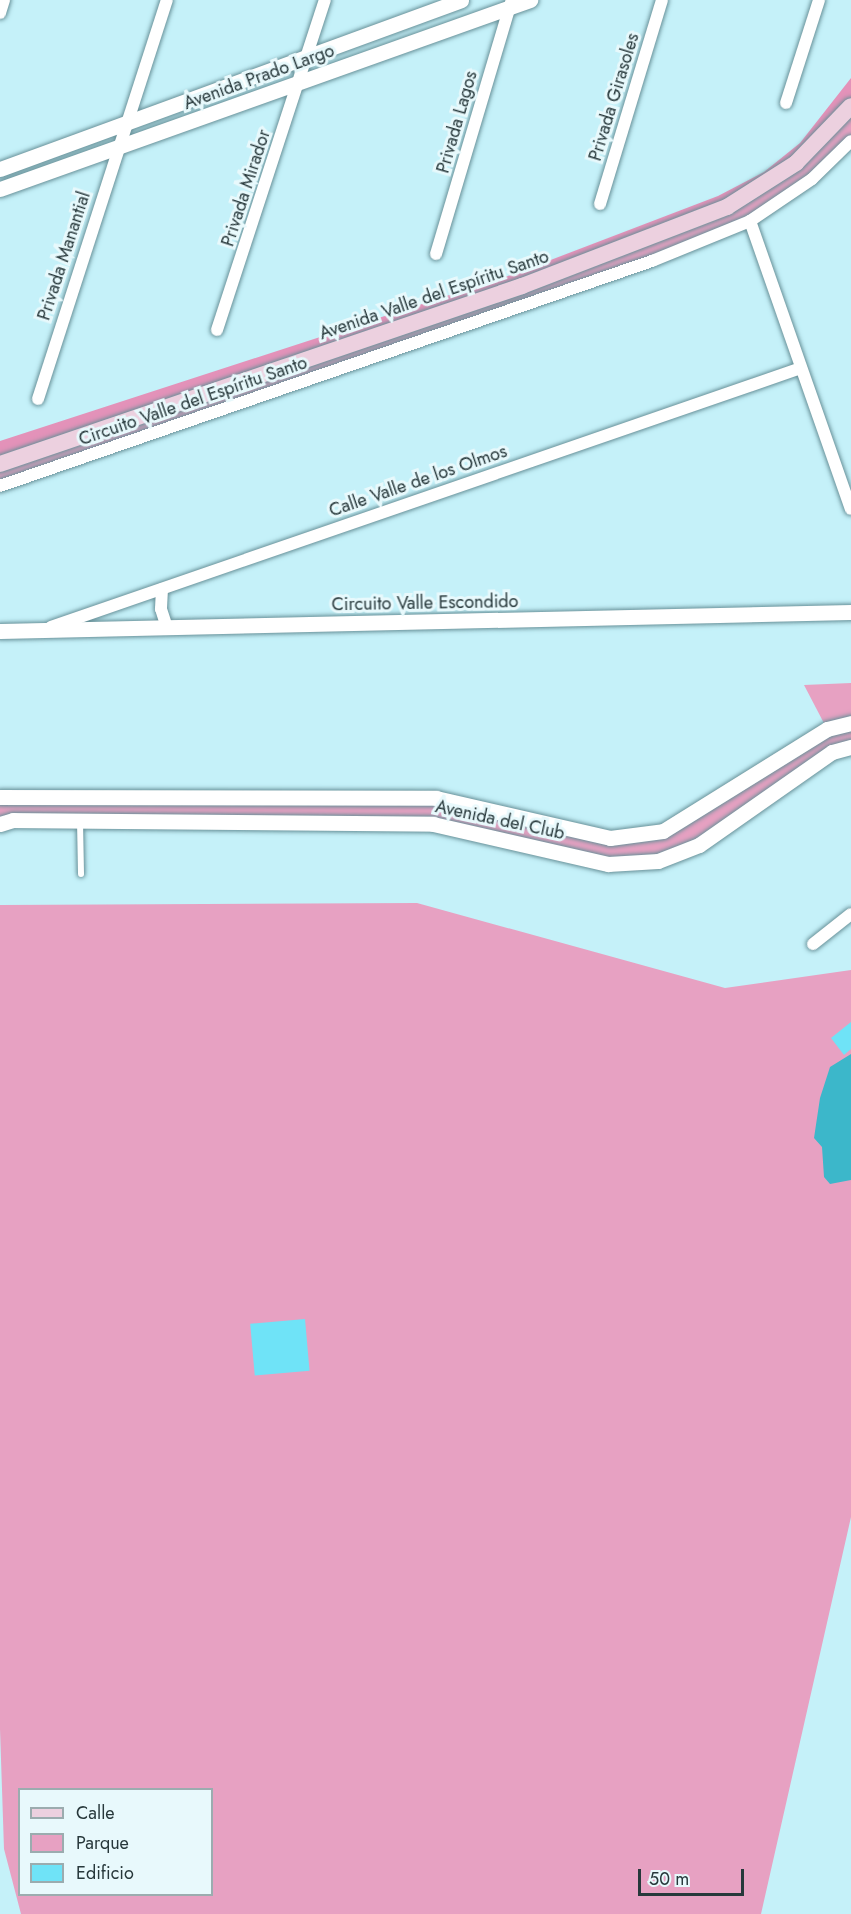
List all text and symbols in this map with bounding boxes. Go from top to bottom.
street label: Privada Girasoles [584,31,644,163]
street label: Avenida Prado Largo [181,40,337,114]
street label: Privada Lagos [432,68,482,176]
street label: Privada Mirador [217,127,275,249]
street label: Privada Manantial [33,189,95,323]
street label: Avenida Valle del Espíritu Santo [316,246,552,344]
street label: Circuito Valle del Espíritu Santo [76,352,310,450]
street label: Calle Valle de los Olmos [326,440,510,522]
street label: Circuito Valle Escondido [331,591,519,615]
street label: Avenida del Club [433,796,567,844]
legend [18,1788,213,1896]
text: Calle [76,1800,115,1826]
text: Parque [76,1830,129,1856]
scale bar [641,1857,748,1895]
text: Edificio [76,1860,134,1886]
text: 50 m [649,1866,689,1892]

